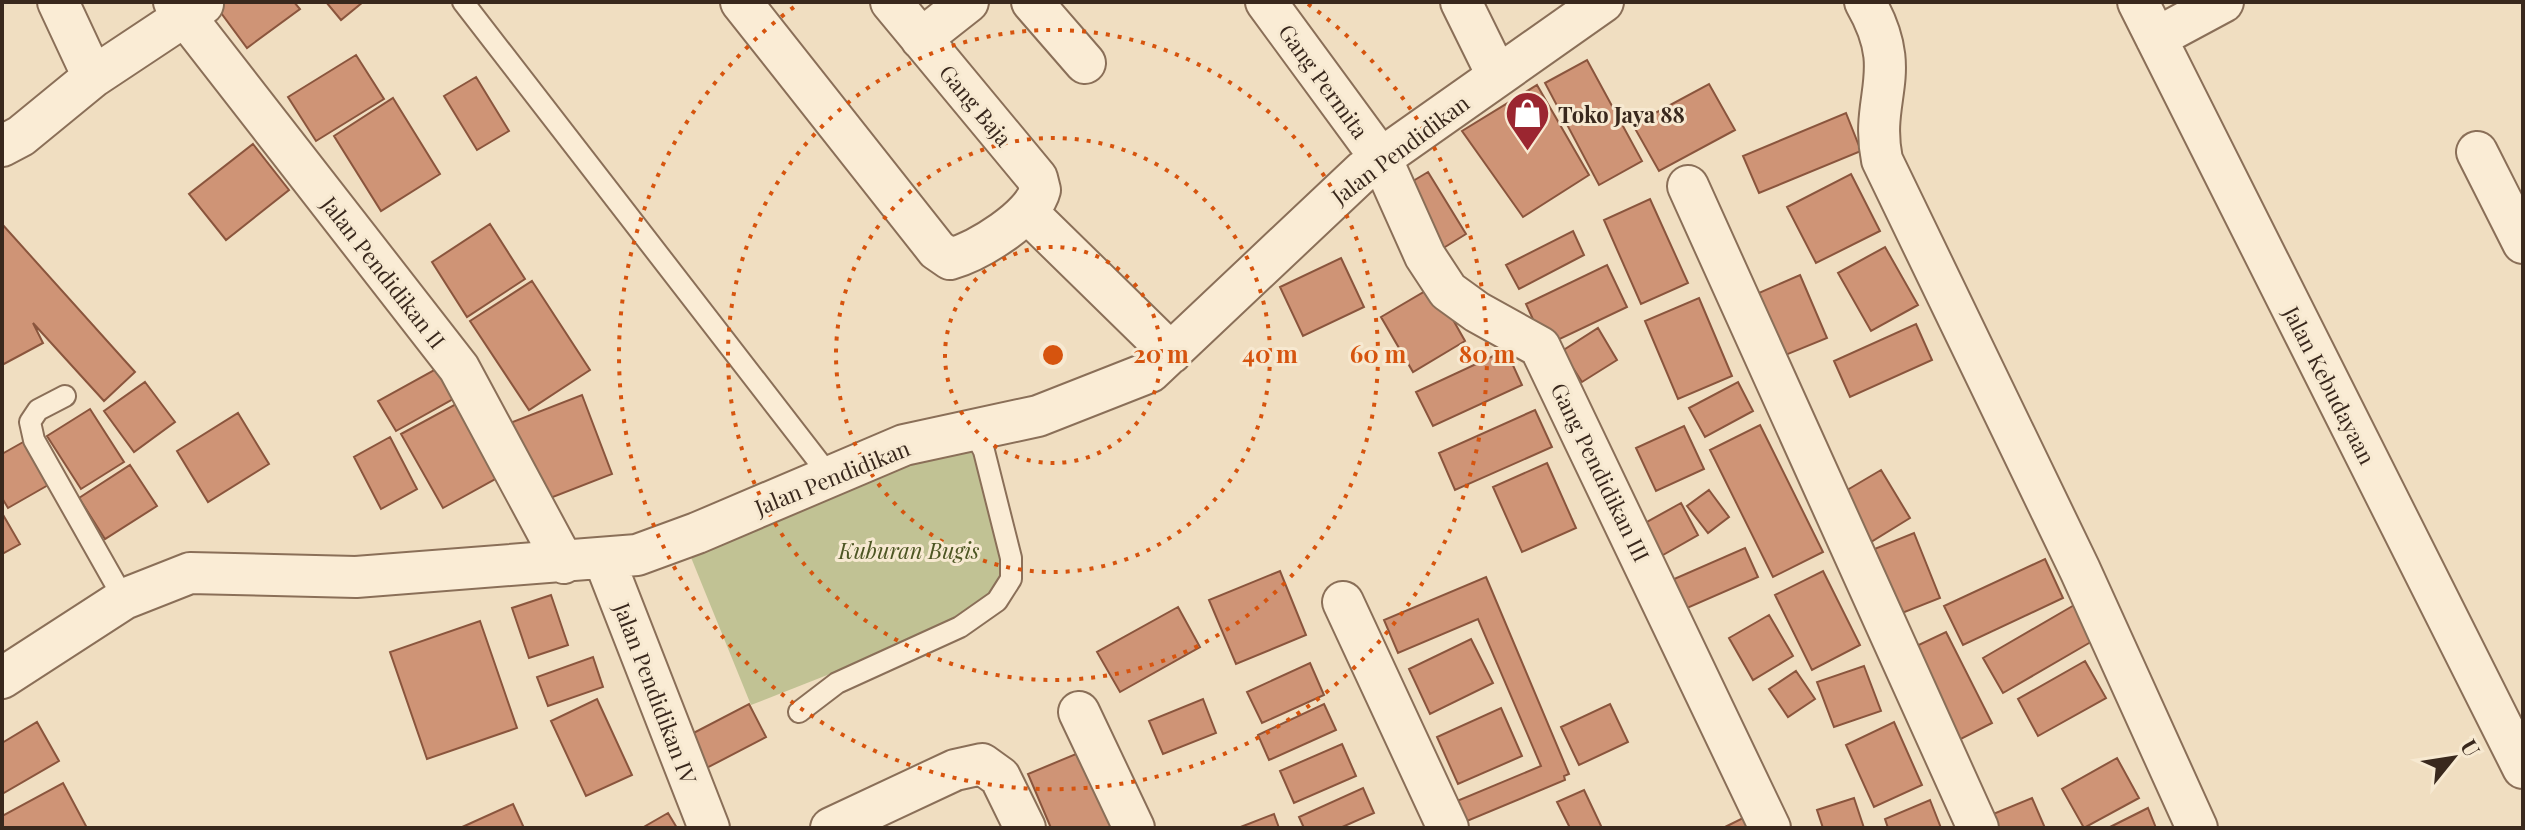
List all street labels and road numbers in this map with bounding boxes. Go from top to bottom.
street label: Gang Permita [1272,18,1376,144]
street label: Gang Baja [933,58,1019,152]
street label: Jalan Pendidikan [1324,87,1475,211]
street label: Jalan Pendidikan II [315,189,453,354]
street label: Jalan Kebudayaan [2277,300,2383,469]
street label: Gang Pendidikan III [1545,378,1657,566]
street label: Jalan Pendidikan [749,432,914,522]
street label: Jalan Pendidikan IV [607,597,705,789]

